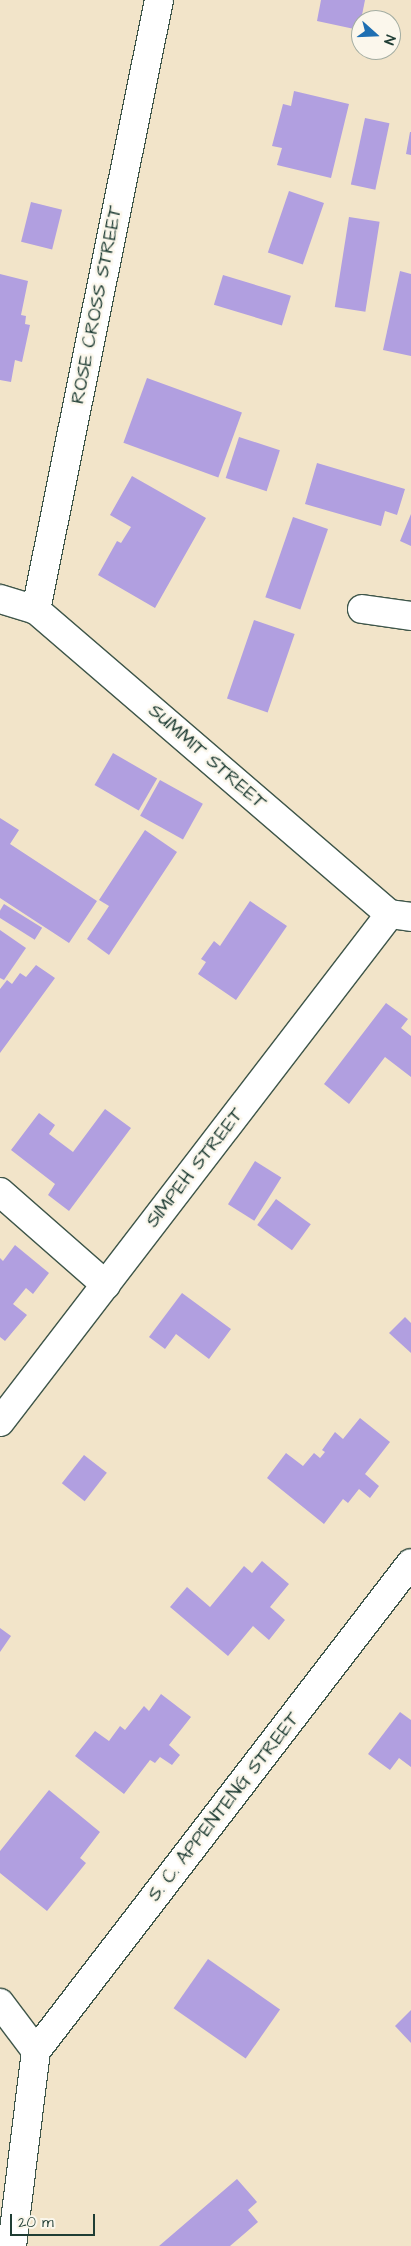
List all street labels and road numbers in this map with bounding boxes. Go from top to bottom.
street label: ROSE CROSS STREET [67,204,127,406]
street label: SUMMIT STREET [143,700,271,814]
street label: SIMPEH STREET [141,1104,249,1232]
street label: S. C. APPENTENG STREET [143,1708,305,1906]

